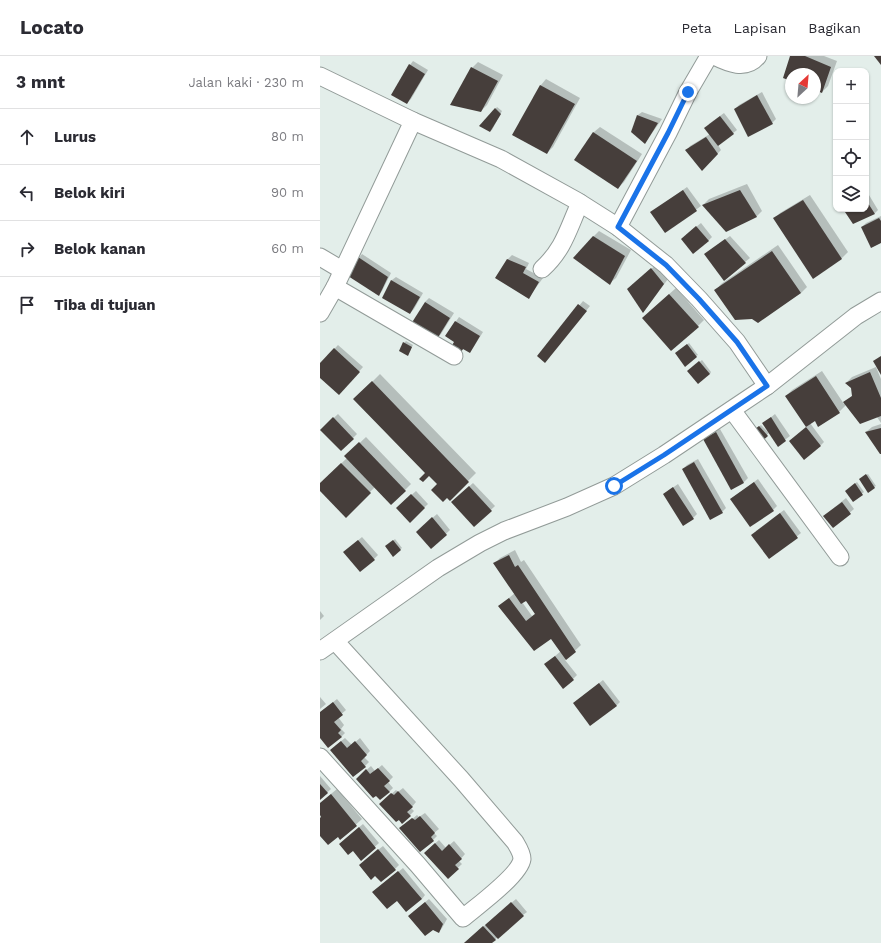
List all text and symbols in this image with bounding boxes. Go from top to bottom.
text: Locato [20,16,84,39]
text: Peta [682,20,712,36]
text: Lapisan [734,20,786,36]
text: Bagikan [808,20,861,36]
north arrow [785,68,821,104]
map controls [833,68,869,212]
button: + [833,68,869,104]
text: 3 mnt [16,72,65,92]
text: Jalan kaki · 230 m [188,75,304,90]
route end [679,83,697,101]
button: − [833,104,869,140]
icon: ahead [16,126,38,148]
text: Lurus [54,128,96,146]
text: 80 m [271,129,304,144]
button: locate [833,140,869,176]
button: layers [833,176,869,212]
icon: left [16,182,38,204]
text: Belok kiri [54,184,125,202]
text: 90 m [271,185,304,200]
icon: right [16,238,38,260]
text: Belok kanan [54,240,145,258]
text: 60 m [271,241,304,256]
icon: arrive [16,294,38,316]
text: Tiba di tujuan [54,296,156,314]
route start [605,477,623,495]

